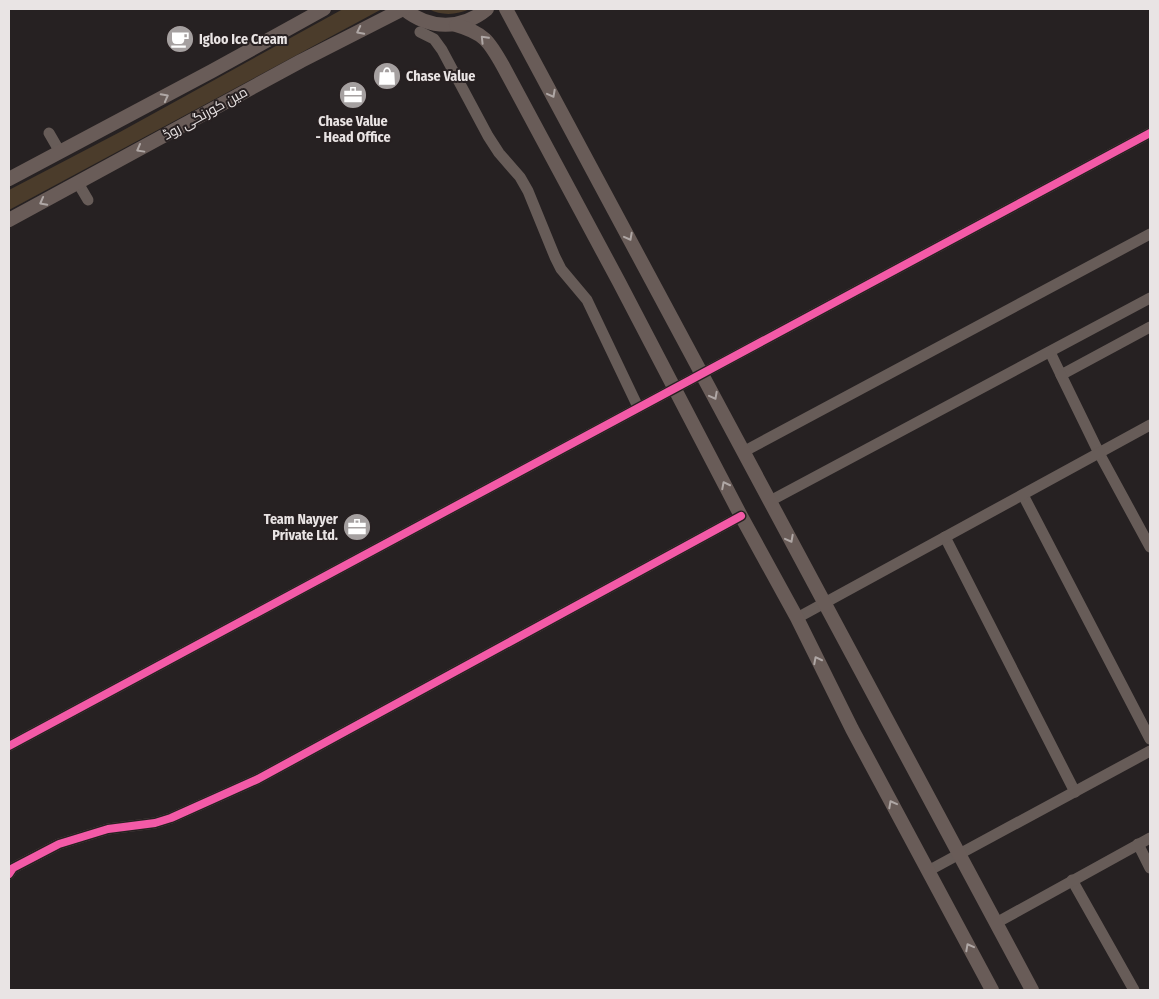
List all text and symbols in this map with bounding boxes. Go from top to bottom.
cafe icon: Igloo Ice Cream [165,24,195,54]
one-way arrow [356,25,365,35]
place label: Igloo Ice Cream [199,31,288,48]
one-way arrow [481,36,490,45]
shop icon: Chase Value [372,61,402,91]
place label: Chase Value [406,68,475,85]
office icon: Chase Value - Head Office [338,80,368,110]
street label: مین کورنگی روڈ [160,83,251,144]
one-way arrow [545,89,555,98]
one-way arrow [160,93,169,103]
place label: Chase Value - Head Office [315,113,391,146]
one-way arrow [136,143,145,153]
one-way arrow [40,195,49,205]
one-way arrow [623,232,633,241]
one-way arrow [708,391,718,400]
one-way arrow [721,481,731,490]
place label: Team Nayyer Private Ltd. [264,511,339,544]
office icon: Team Nayyer Private Ltd. [342,512,372,542]
one-way arrow [784,534,794,543]
one-way arrow [813,656,823,665]
one-way arrow [888,800,898,809]
one-way arrow [965,944,975,953]

